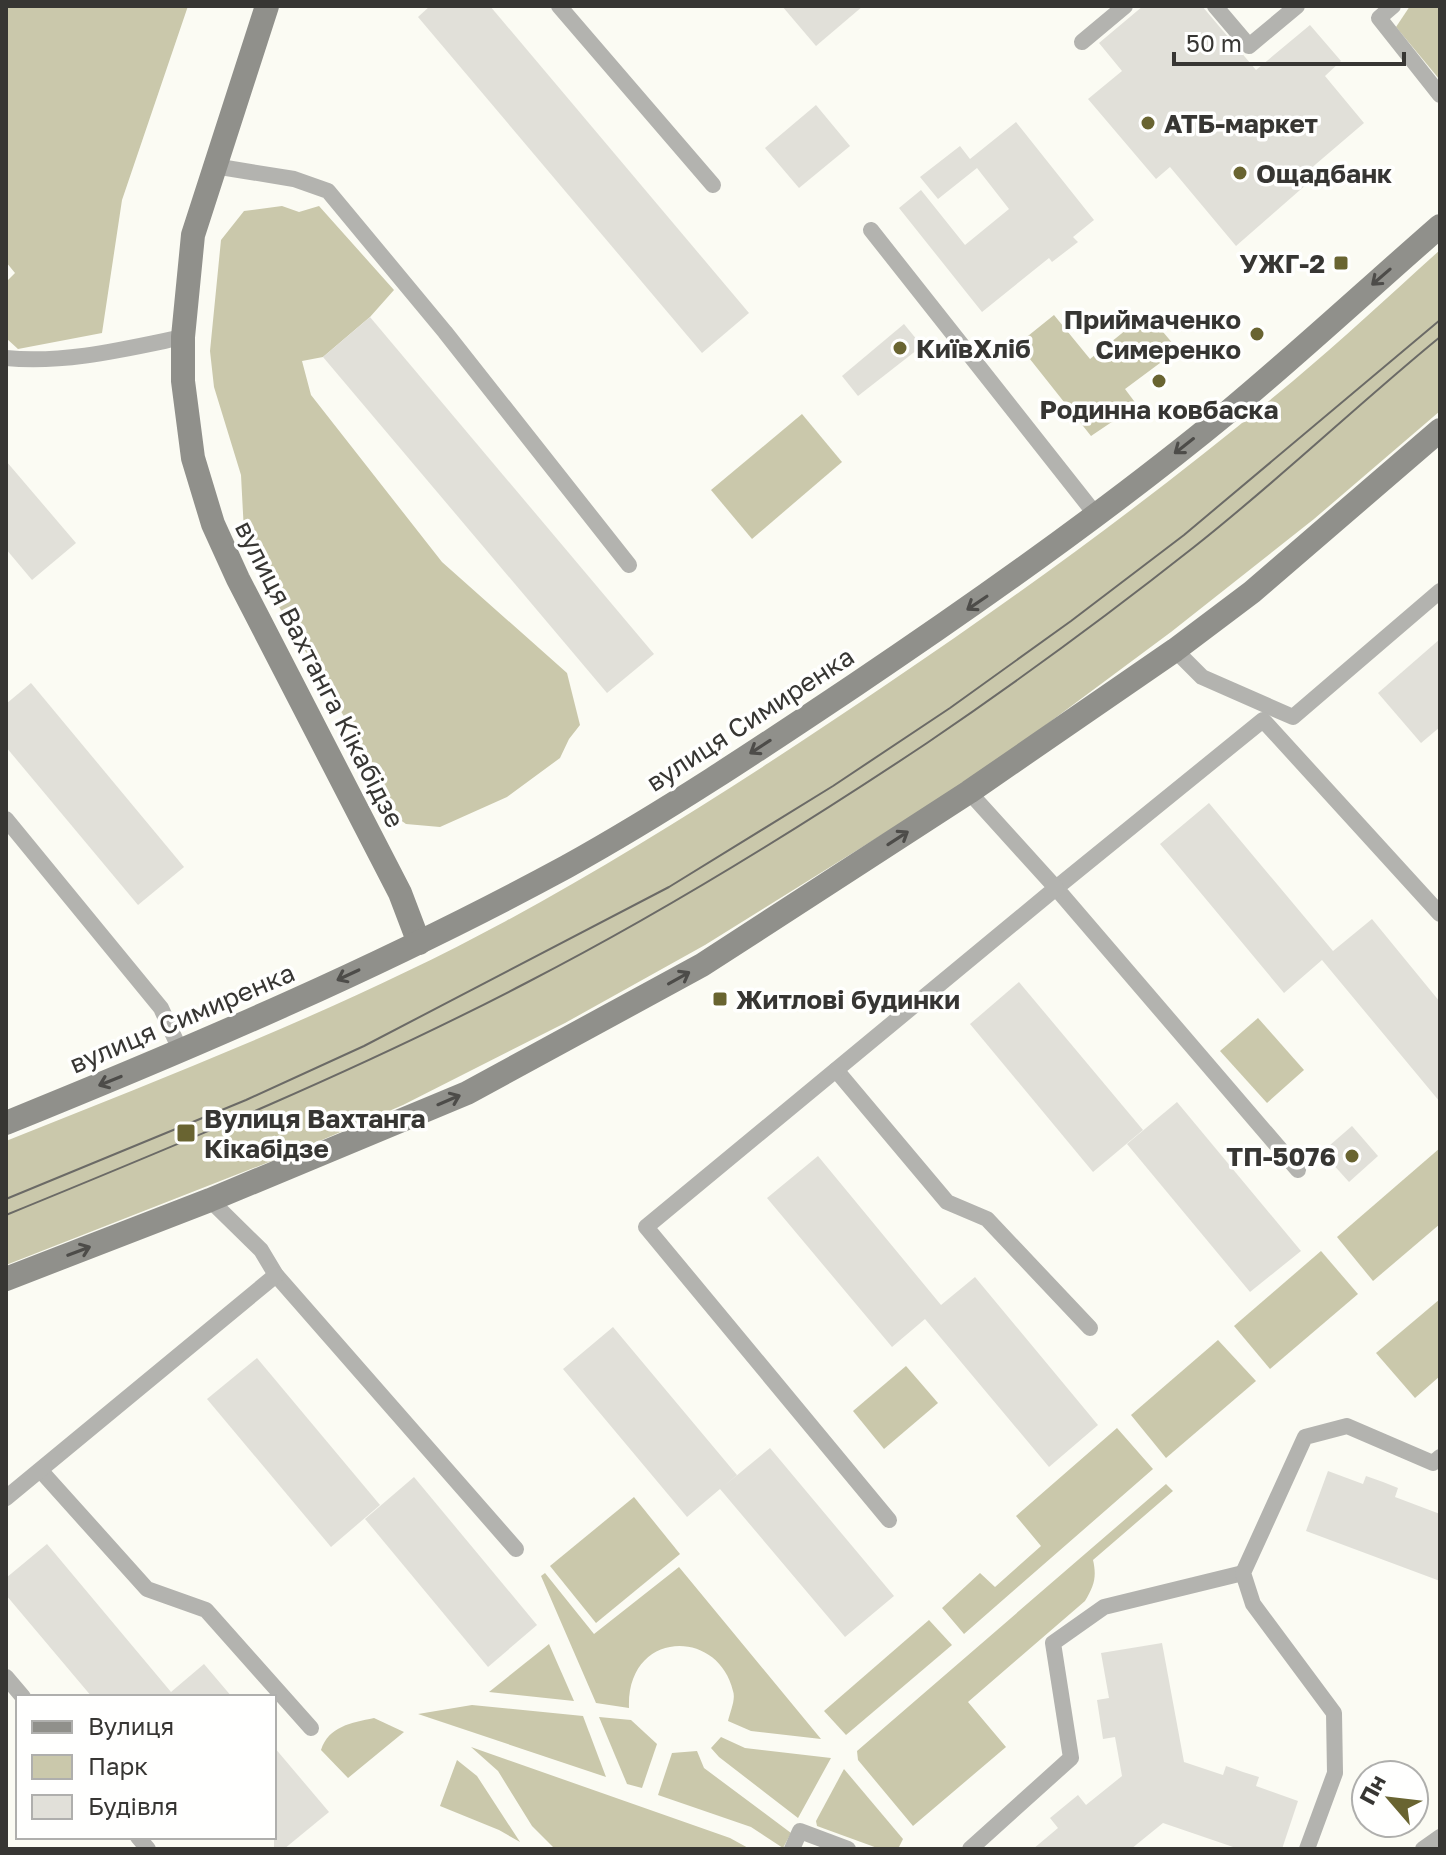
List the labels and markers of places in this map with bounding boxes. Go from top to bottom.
place label: АТБ-маркет [1164,108,1318,139]
marker: АТБ-маркет [1139,114,1157,132]
place label: Ощадбанк [1256,158,1392,189]
marker: Ощадбанк [1231,164,1249,182]
place label: УЖГ-2 [1239,248,1325,279]
marker: УЖГ-2 [1332,254,1350,272]
place label: Приймаченко Симеренко [1064,304,1241,365]
marker: Приймаченко Симеренко [1248,325,1266,343]
place label: КиївХліб [916,333,1031,364]
marker: КиївХліб [891,339,909,357]
marker: Родинна ковбаска [1150,372,1168,390]
place label: Родинна ковбаска [1040,394,1278,425]
place label: Житлові будинки [736,984,960,1015]
marker: Житлові будинки [711,990,729,1008]
place label: Вулиця Вахтанга Кікабідзе [204,1103,426,1164]
marker: Вулиця Вахтанга Кікабідзе [175,1122,197,1144]
place label: ТП-5076 [1226,1141,1336,1172]
marker: ТП-5076 [1343,1147,1361,1165]

